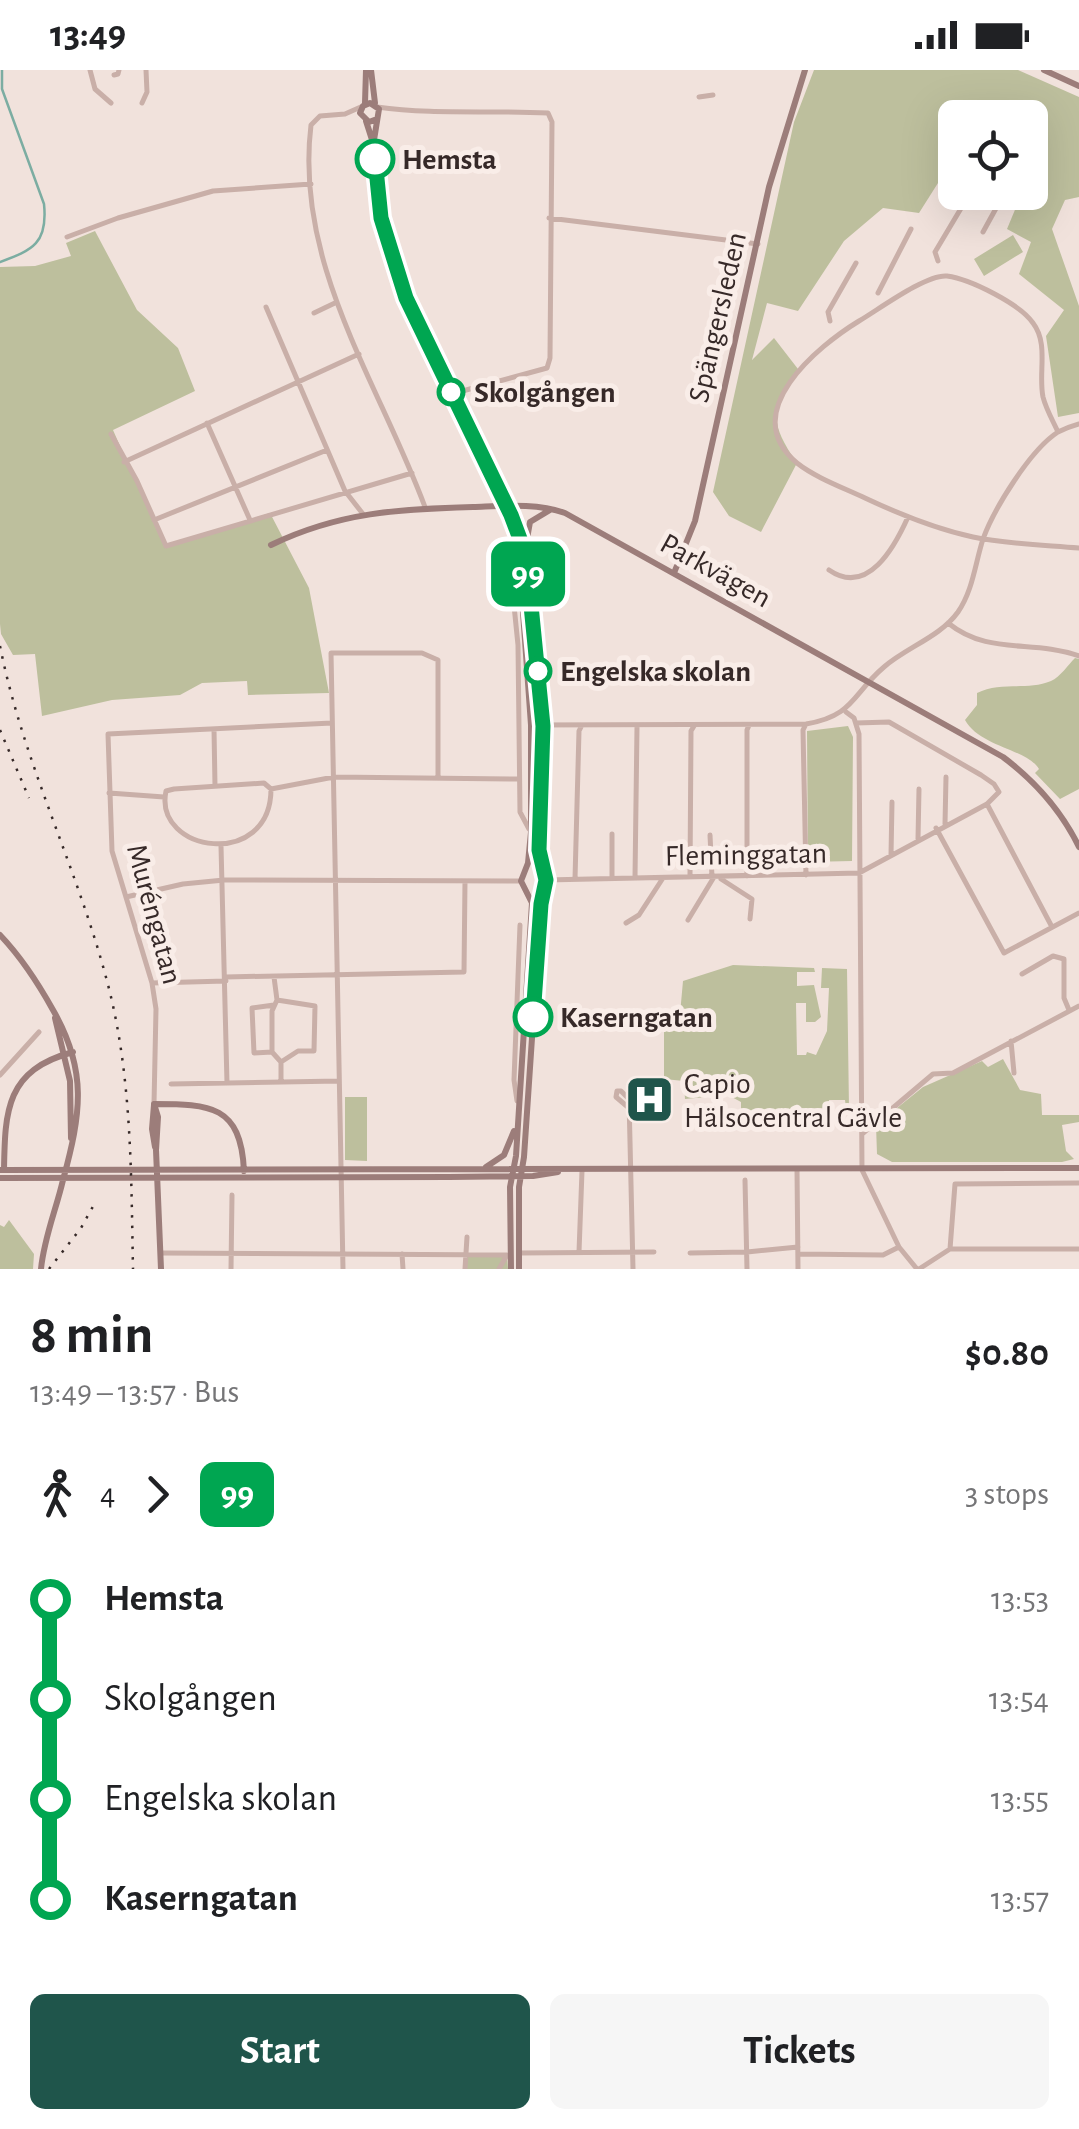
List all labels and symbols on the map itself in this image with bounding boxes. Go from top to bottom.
marker: Hemsta [356,140,394,178]
place label: Hemsta [402,145,497,175]
street label: Spängersleden [684,229,752,405]
place label: Skolgången [474,378,616,408]
marker: Skolgången [438,379,464,405]
street label: Parkvägen [655,528,776,614]
line badge: 99 [483,542,573,606]
place label: Engelska skolan [560,657,751,687]
marker: Engelska skolan [525,658,551,684]
street label: Fleminggatan [665,839,827,871]
street label: Muréngatan [121,841,187,988]
marker: Kaserngatan [514,998,552,1036]
place label: Kaserngatan [560,1003,713,1033]
place label: Capio Hälsocentral Gävle [684,1069,902,1133]
hospital icon: Capio Hälsocentral Gävle [623,1074,675,1126]

